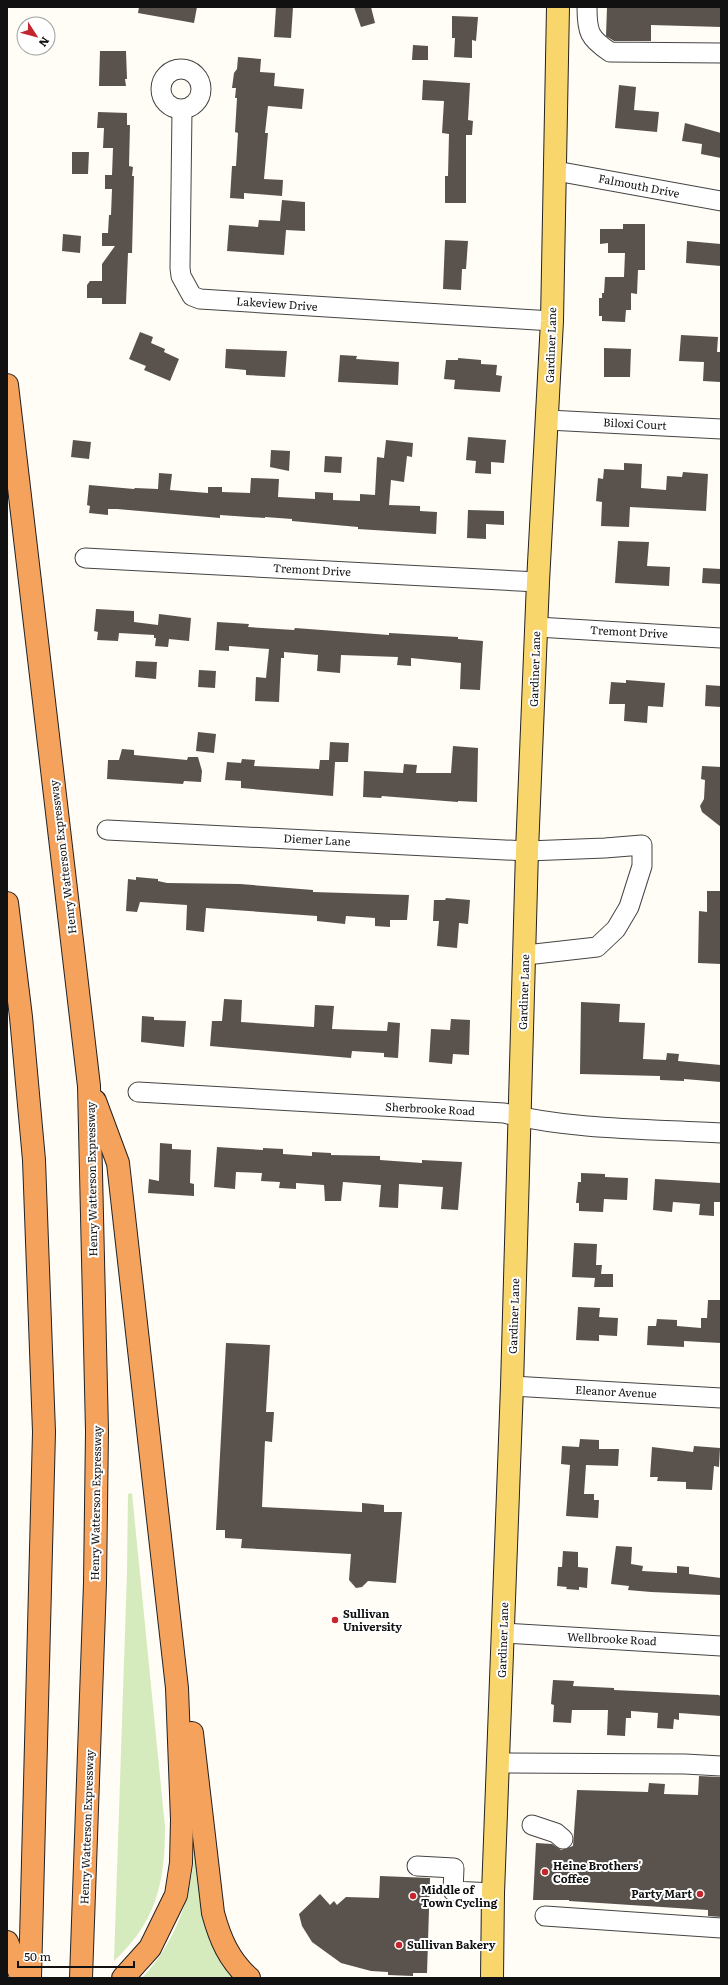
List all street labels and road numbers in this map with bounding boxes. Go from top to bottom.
street label: Falmouth Drive [597,169,681,201]
street label: Lakeview Drive [236,292,319,314]
street label: Gardiner Lane [541,307,559,383]
street label: Biloxi Court [603,413,668,433]
street label: Tremont Drive [273,559,352,579]
street label: Tremont Drive [590,621,669,641]
street label: Gardiner Lane [525,631,543,707]
street label: Henry Watterson Expressway [45,779,79,935]
street label: Diemer Lane [283,829,351,849]
street label: Gardiner Lane [514,954,532,1030]
street label: Sherbrooke Road [385,1098,476,1118]
street label: Henry Watterson Expressway [82,1101,100,1257]
street label: Gardiner Lane [504,1278,522,1354]
street label: Eleanor Avenue [575,1381,658,1401]
street label: Henry Watterson Expressway [86,1425,104,1581]
street label: Gardiner Lane [493,1602,511,1678]
street label: Wellbrooke Road [567,1628,657,1648]
street label: Henry Watterson Expressway [75,1749,97,1905]

